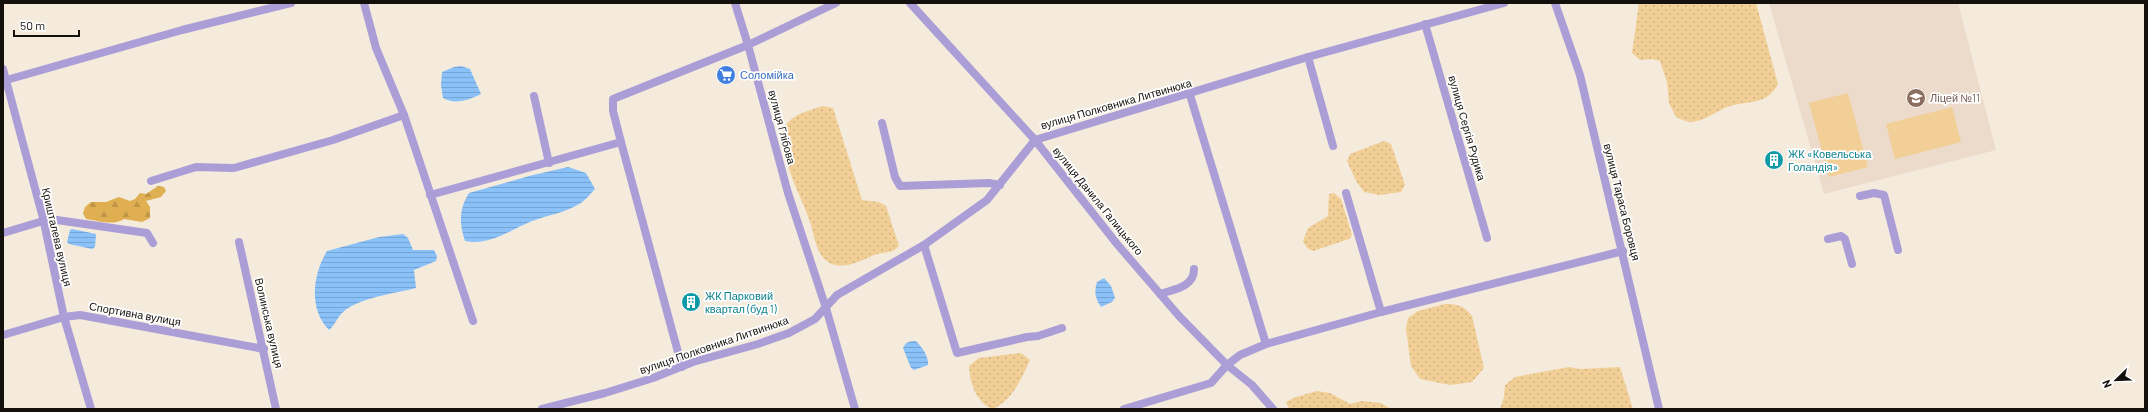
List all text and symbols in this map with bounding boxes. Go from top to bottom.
scale bar [14,12,79,38]
text: 50 m [20,18,45,32]
supermarket icon: Соломійка [715,64,737,86]
place label: Соломійка [740,68,795,81]
street label: вулиця Сергія Рудика [1446,74,1489,183]
street label: вулиця Полковника Литвинюка [1039,75,1194,131]
school or university icon: Ліцей №11 [1905,87,1927,109]
street label: вулиця Глібова [766,88,799,166]
place label: Ліцей №11 [1930,91,1980,104]
street label: вулиця Тараса Боровця [1602,142,1643,262]
street label: вулиця Данила Галицького [1051,144,1146,257]
place label: ЖК «Ковельська Голандія» [1788,147,1872,173]
building icon: ЖК «Ковельська Голандія» [1763,149,1785,171]
street label: Кришталева вулиця [40,186,75,287]
street label: Волинська вулиця [253,277,286,369]
place label: ЖК Парковий квартал (буд 1) [705,289,777,315]
building icon: ЖК Парковий квартал (буд 1) [680,291,702,313]
street label: Спортивна вулиця [88,299,182,328]
street label: вулиця Полковника Литвинюка [638,313,791,376]
north arrow [2096,360,2136,400]
text: N [2099,378,2114,390]

